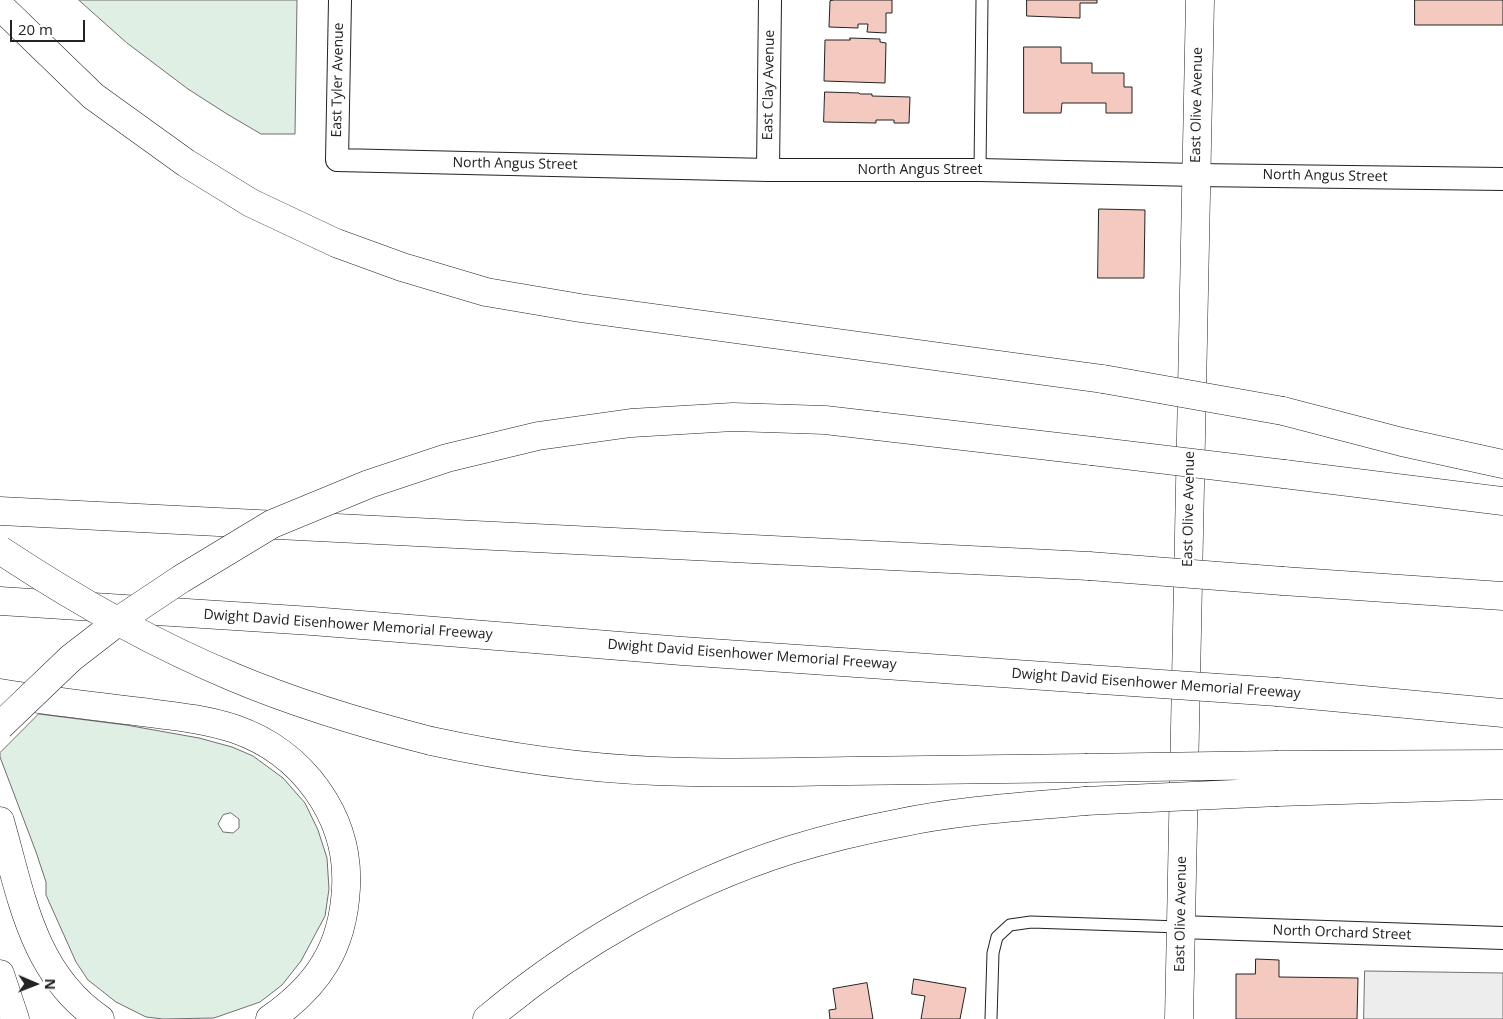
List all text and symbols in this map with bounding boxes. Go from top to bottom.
scale bar [12,10,88,42]
text: 20 m [18,19,53,39]
street label: East Tyler Avenue [329,22,347,138]
street label: East Clay Avenue [760,30,778,140]
street label: East Olive Avenue [1188,47,1206,163]
street label: North Angus Street [452,155,578,173]
street label: North Angus Street [858,162,982,178]
street label: North Angus Street [1262,167,1388,185]
street label: East Olive Avenue [1180,451,1198,567]
street label: Dwight David Eisenhower Memorial Freeway [203,607,493,643]
street label: Dwight David Eisenhower Memorial Freeway [607,637,897,673]
street label: Dwight David Eisenhower Memorial Freeway [1011,666,1301,702]
street label: East Olive Avenue [1172,856,1190,972]
street label: North Orchard Street [1272,922,1412,944]
north arrow [10,959,60,1009]
text: N [41,978,60,990]

